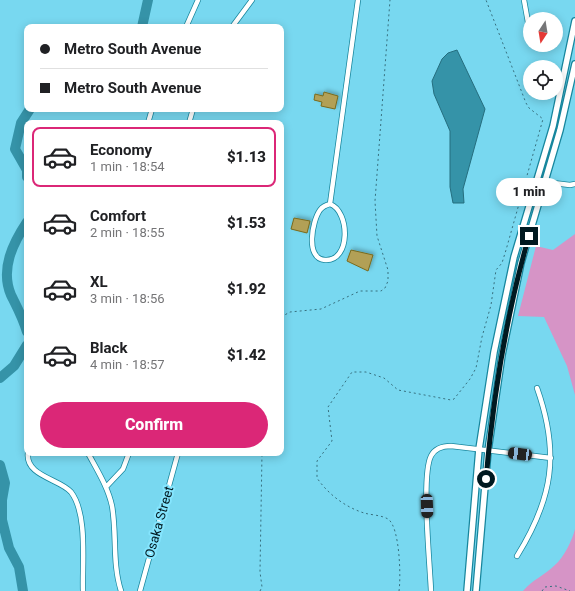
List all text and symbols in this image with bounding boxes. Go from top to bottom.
north arrow [523,12,563,52]
map controls [523,12,563,100]
text: Metro South Avenue [64,40,201,58]
button: locate [523,60,563,100]
text: Metro South Avenue [64,79,201,97]
icon: car [42,139,78,175]
text: Economy [90,141,152,159]
text: $1.13 [227,148,266,166]
text: 1 min · 18:54 [90,159,165,174]
callout: 1 min [496,178,562,206]
text: 1 min [513,184,545,199]
icon: car [42,205,78,241]
text: Comfort [90,207,146,225]
text: $1.53 [227,214,266,232]
text: 2 min · 18:55 [90,225,165,240]
route end [520,227,538,245]
icon: car [42,271,78,307]
text: XL [90,273,108,291]
text: $1.92 [227,280,266,298]
text: 3 min · 18:56 [90,291,165,306]
icon: car [42,337,78,373]
text: Black [90,339,127,357]
text: $1.42 [227,346,266,364]
text: 4 min · 18:57 [90,357,165,372]
button: Confirm [40,402,268,448]
car [507,447,533,461]
route start [477,470,495,488]
street label: Osaka Street [142,484,176,560]
car [421,494,433,518]

